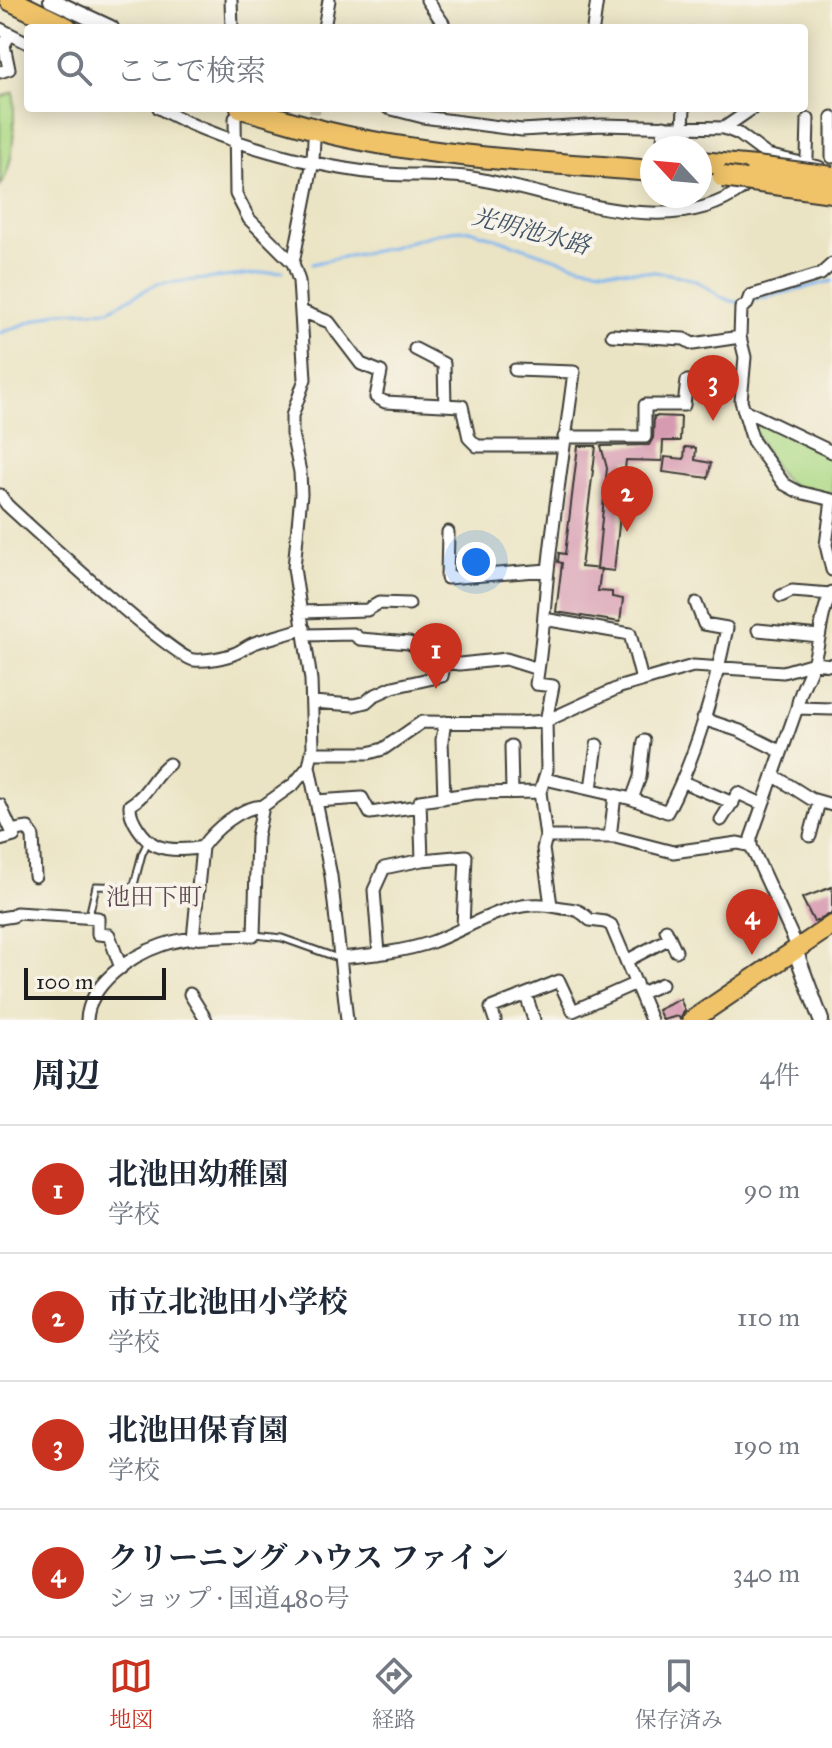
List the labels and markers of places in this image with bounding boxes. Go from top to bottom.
pin: 3 [687,355,739,421]
pin: 2 [601,466,653,532]
pin: 1 [410,623,462,689]
pin: 4 [726,889,778,955]

